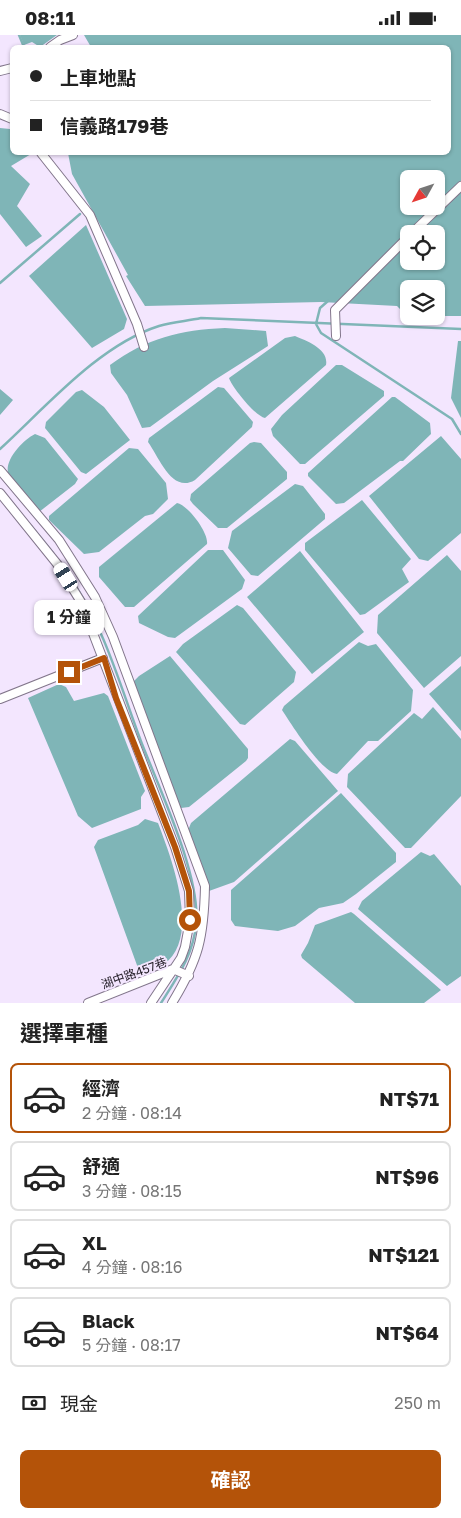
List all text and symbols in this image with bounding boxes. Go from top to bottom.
text: 08:11 [25,6,75,29]
text: 上車地點 [60,66,136,89]
text: 信義路179巷 [60,114,168,137]
north arrow [400,170,445,215]
map controls [400,170,445,325]
button: locate [400,225,445,270]
button: layers [400,280,445,325]
car [51,560,80,594]
callout: 1 分鐘 [34,599,104,635]
text: 1 分鐘 [47,607,91,627]
route end [58,661,80,683]
route start [179,909,201,931]
street label: 湖中路457巷 [99,954,169,992]
text: 選擇車種 [20,1019,108,1046]
icon: car [22,1076,67,1121]
text: 經濟 [82,1076,120,1099]
text: NT$71 [379,1087,439,1110]
text: 2 分鐘 · 08:14 [82,1103,182,1123]
icon: car [22,1154,67,1199]
text: 舒適 [82,1154,120,1177]
text: NT$96 [375,1165,439,1188]
text: 3 分鐘 · 08:15 [82,1181,182,1201]
text: XL [82,1231,107,1254]
icon: car [22,1232,67,1277]
text: NT$121 [368,1243,439,1266]
text: 4 分鐘 · 08:16 [82,1257,182,1277]
text: Black [82,1309,135,1332]
icon: car [22,1310,67,1355]
text: NT$64 [376,1321,439,1344]
text: 5 分鐘 · 08:17 [82,1335,181,1355]
icon: cash [20,1389,48,1417]
text: 現金 [60,1392,98,1415]
text: 250 m [394,1393,441,1413]
button: 確認 [20,1450,441,1508]

